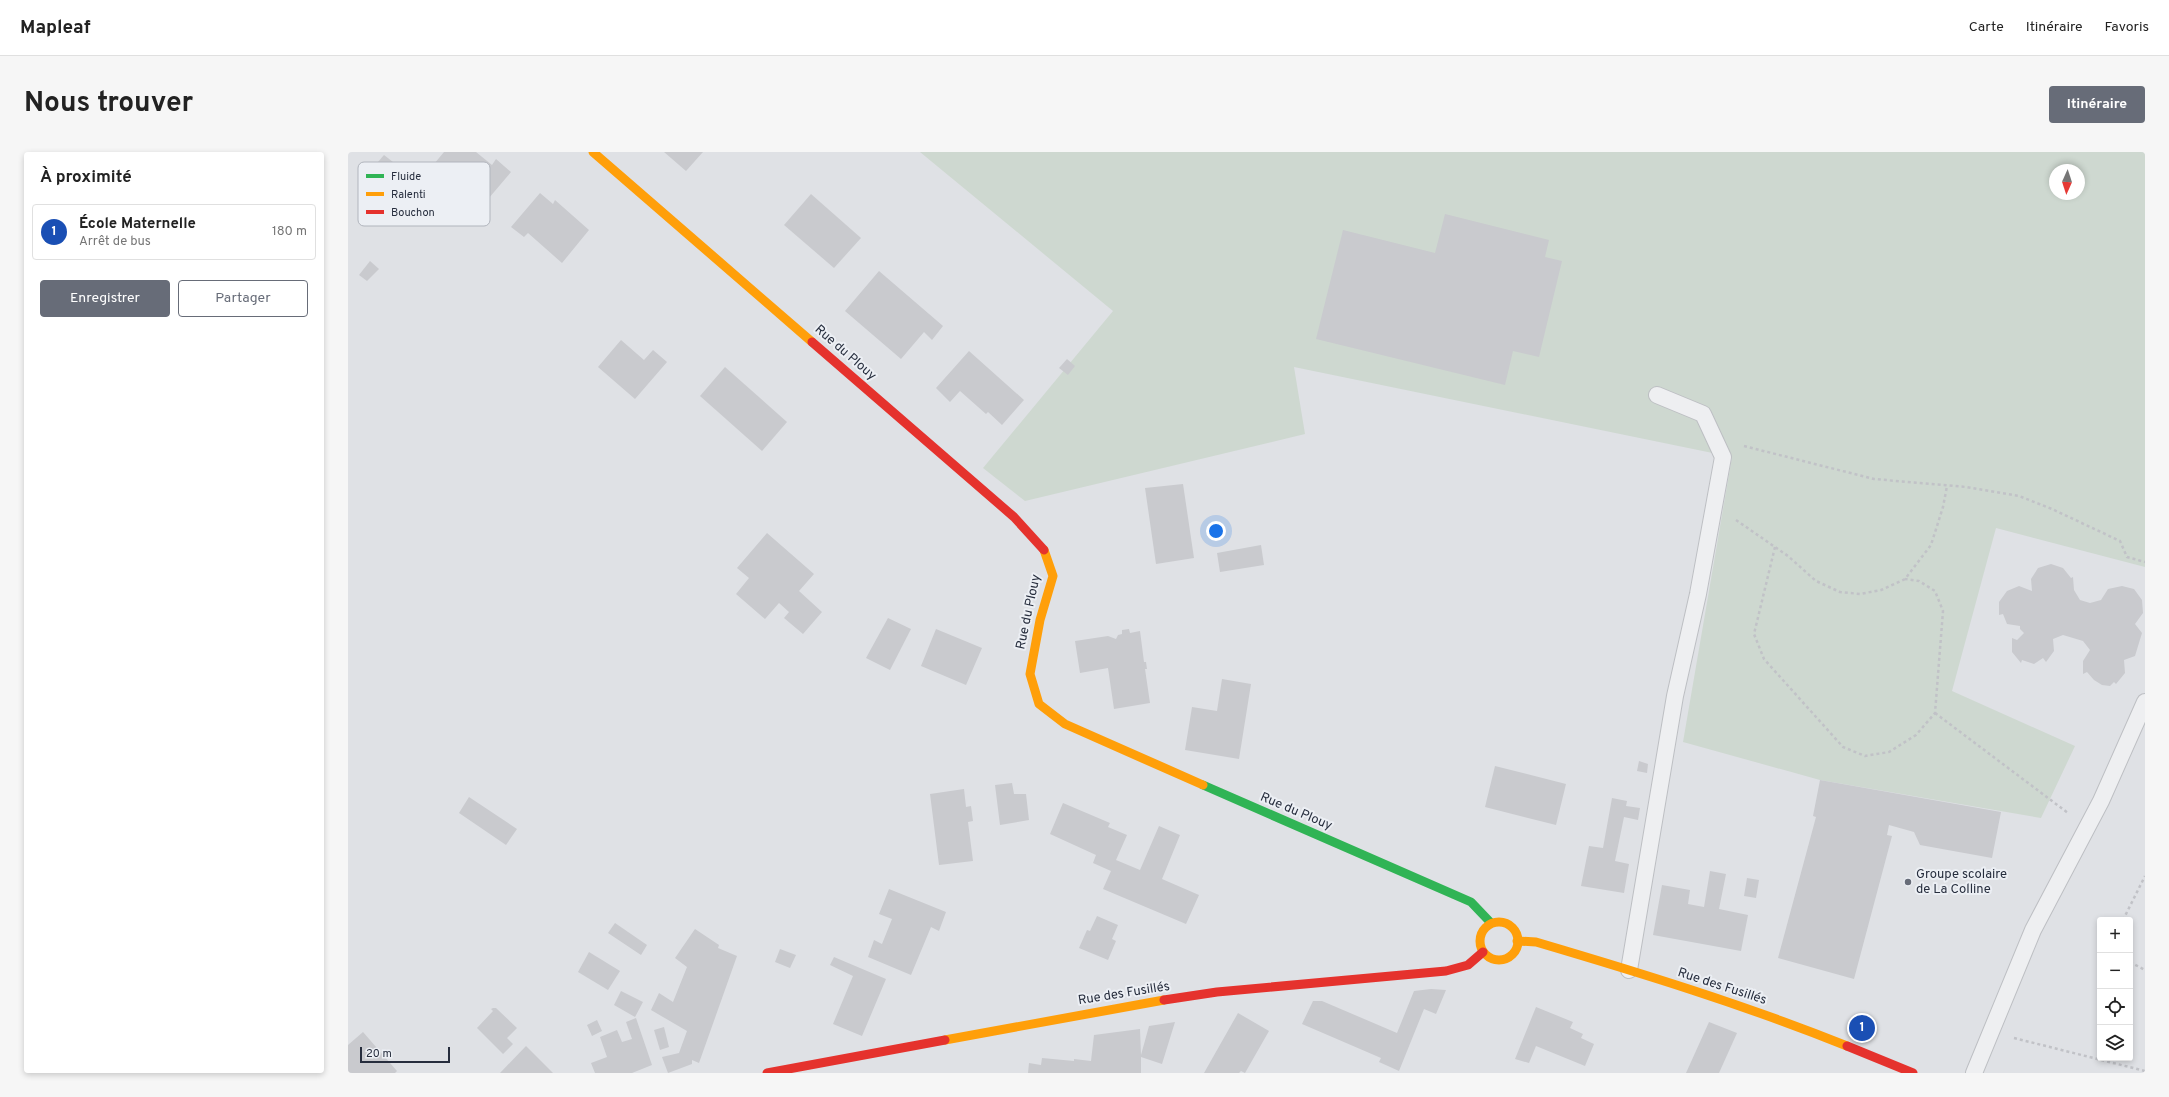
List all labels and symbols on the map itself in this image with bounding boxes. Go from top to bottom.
legend [358,162,490,226]
north arrow [2049,164,2085,200]
text: Fluide [391,170,421,184]
text: Ralenti [391,188,426,202]
text: Bouchon [391,206,435,220]
street label: Rue du Plouy [811,322,879,384]
your location [1206,521,1226,541]
street label: Rue du Plouy [1013,573,1045,651]
street label: Rue du Plouy [1258,790,1334,834]
place label: Groupe scolaire de La Colline [1916,867,2007,898]
marker: Groupe scolaire de La Colline [1903,877,1913,887]
street label: Rue des Fusillés [1676,965,1768,1009]
street label: Rue des Fusillés [1077,979,1171,1009]
pin: 1 [1849,1013,1875,1043]
scale bar [360,1045,450,1064]

